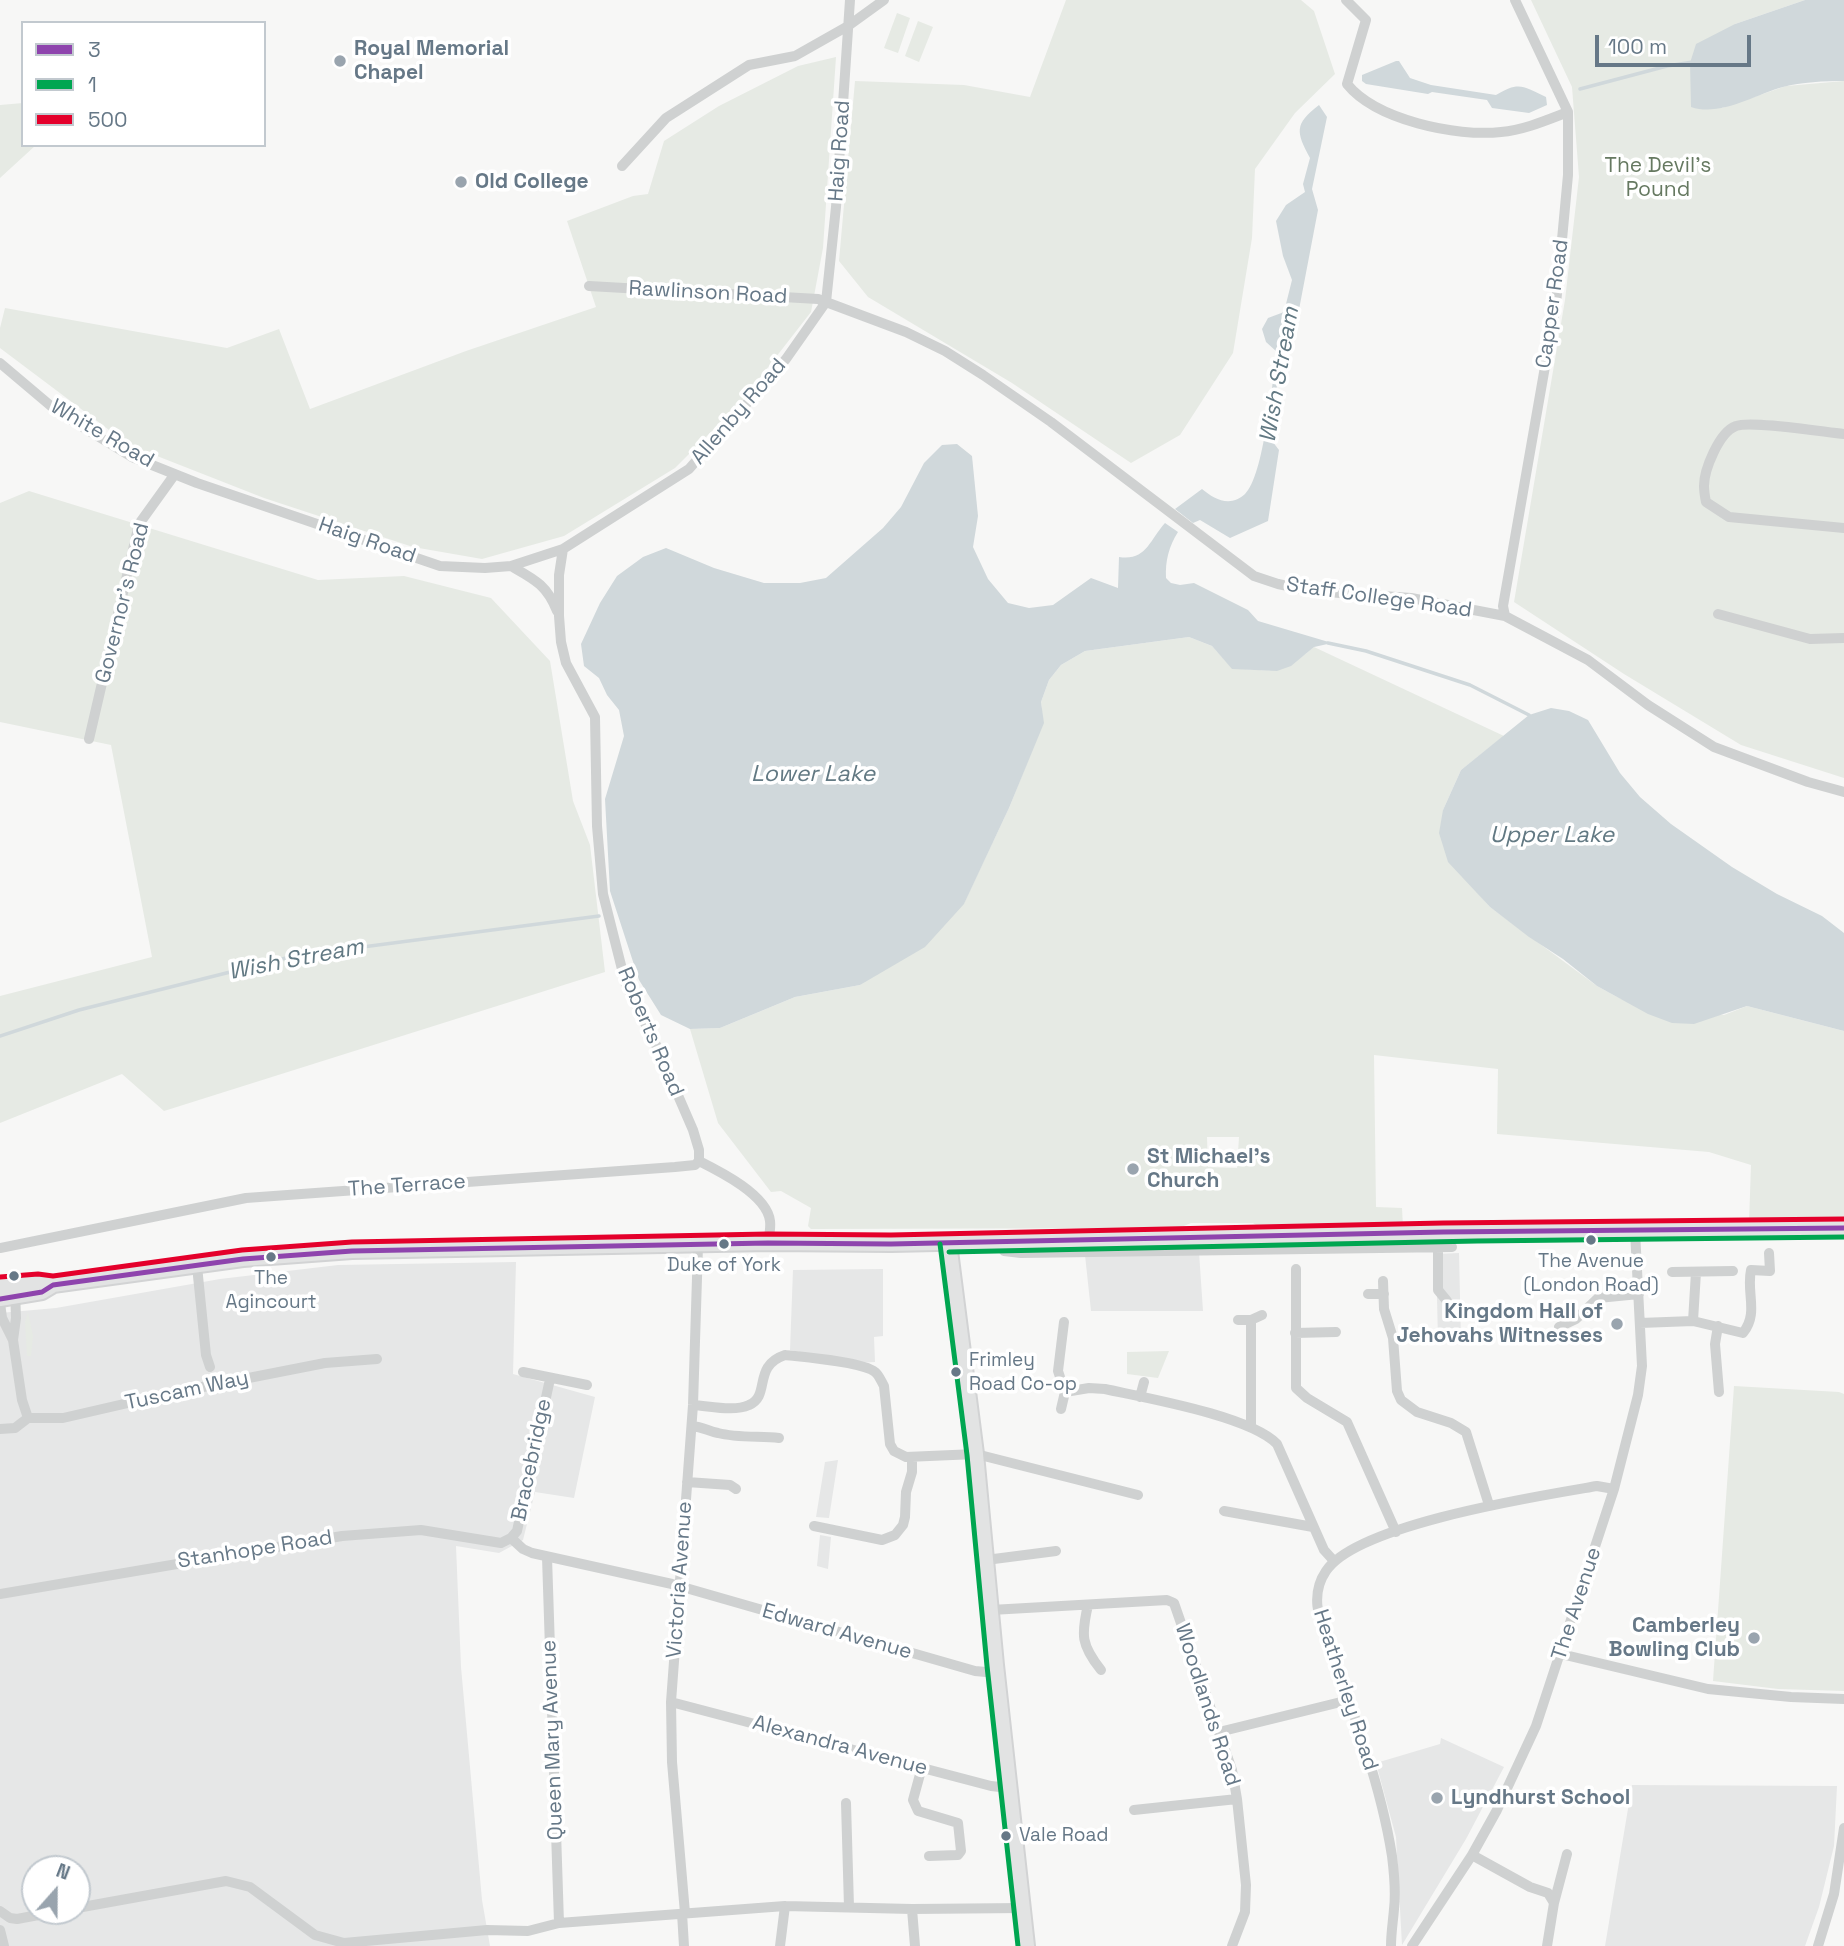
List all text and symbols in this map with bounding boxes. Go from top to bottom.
legend [21,21,266,147]
scale bar [1599,21,1755,65]
text: 100 m [1608,33,1667,60]
text: 3 [88,36,101,63]
place label: Royal Memorial Chapel [354,36,509,86]
marker: Royal Memorial Chapel [332,53,348,69]
text: 1 [88,71,97,98]
street label: Haig Road [824,100,856,202]
text: 500 [88,106,128,133]
park label: The Devil's Pound [1605,153,1711,203]
place label: Old College [475,169,589,195]
marker: Old College [453,174,469,190]
street label: Capper Road [1531,238,1575,370]
street label: Rawlinson Road [628,276,788,310]
water label: Wish Stream [1254,305,1306,445]
street label: Allenby Road [686,354,792,470]
street label: White Road [46,394,158,474]
street label: Haig Road [315,513,419,569]
street label: Governor's Road [91,520,155,686]
street label: Staff College Road [1284,572,1474,624]
water label: Lower Lake [751,761,875,789]
water label: Upper Lake [1490,822,1614,850]
water label: Wish Stream [226,933,366,987]
street label: Roberts Road [611,964,689,1100]
place label: St Michael's Church [1147,1144,1271,1194]
marker: St Michael's Church [1125,1161,1141,1177]
street label: The Terrace [347,1169,467,1203]
marker: The Avenue (London Road) [1584,1233,1598,1247]
marker: Duke of York [717,1237,731,1251]
marker: The Agincourt [264,1250,278,1264]
place label: The Avenue (London Road) [1523,1251,1659,1295]
place label: Duke of York [667,1255,781,1277]
place label: The Agincourt [225,1268,317,1312]
unlabelled marker [7,1269,21,1283]
place label: Kingdom Hall of Jehovahs Witnesses [1397,1299,1603,1349]
marker: Kingdom Hall of Jehovahs Witnesses [1609,1316,1625,1332]
place label: Frimley Road Co-op [969,1350,1077,1394]
marker: Frimley Road Co-op [949,1365,963,1379]
street label: Tuscam Way [123,1366,251,1416]
street label: Bracebridge [507,1397,557,1523]
street label: Victoria Avenue [662,1501,698,1659]
street label: Stanhope Road [176,1525,334,1575]
street label: The Avenue [1547,1544,1607,1664]
street label: Edward Avenue [759,1599,915,1665]
street label: Heatherley Road [1307,1606,1383,1774]
place label: Camberley Bowling Club [1608,1613,1740,1663]
street label: Woodlands Road [1169,1621,1245,1789]
marker: Camberley Bowling Club [1746,1630,1762,1646]
street label: Queen Mary Avenue [537,1639,569,1841]
street label: Alexandra Avenue [750,1711,930,1781]
place label: Lyndhurst School [1451,1785,1630,1811]
marker: Lyndhurst School [1429,1790,1445,1806]
place label: Vale Road [1019,1825,1108,1847]
marker: Vale Road [999,1829,1013,1843]
north arrow [21,1855,91,1925]
text: N [53,1858,73,1886]

